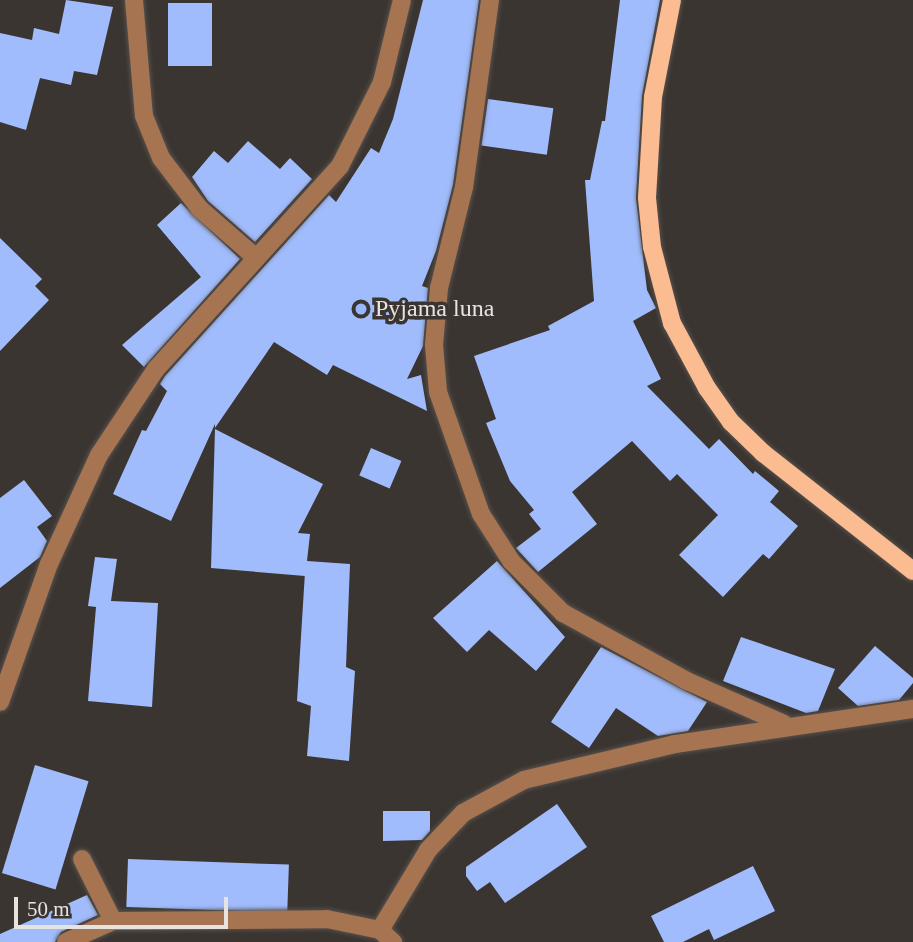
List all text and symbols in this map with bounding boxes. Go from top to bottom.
place label: Pyjama luna [375,295,494,323]
marker: Pyjama luna [353,301,369,317]
scale bar [18,883,231,927]
text: 50 m [27,897,70,921]

